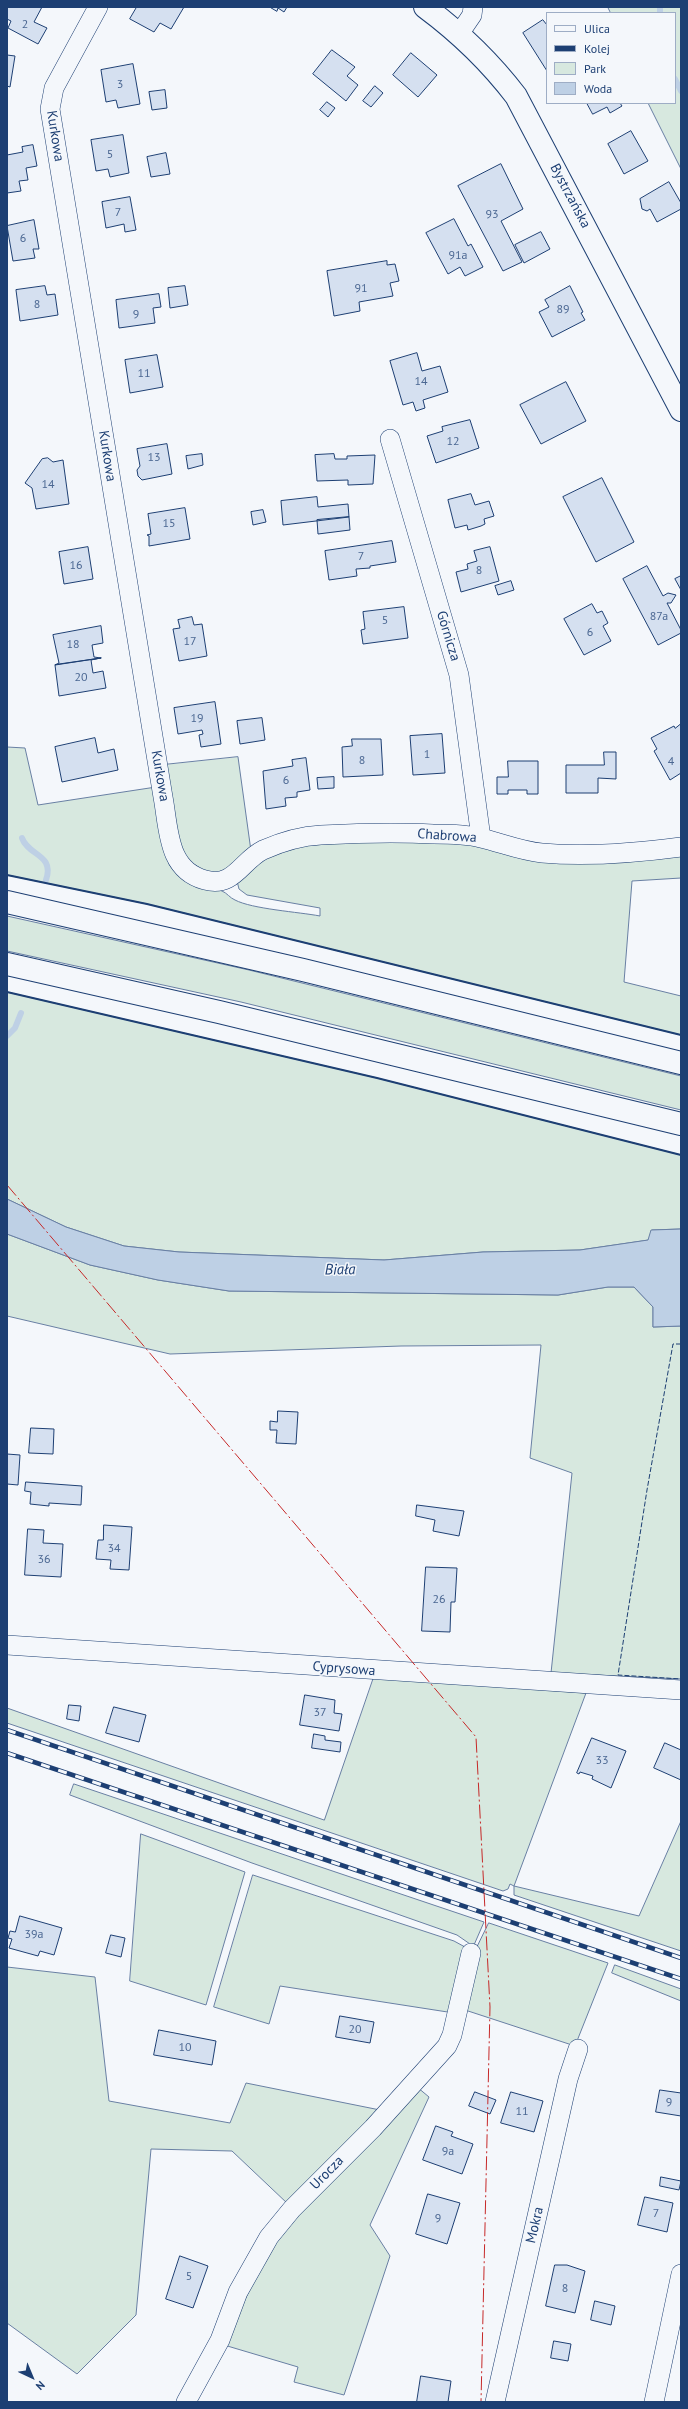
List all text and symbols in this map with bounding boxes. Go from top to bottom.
legend [546,12,676,104]
house number: 2 [22,18,28,32]
text: Ulica [584,21,610,36]
text: Kolej [584,41,610,56]
text: Park [584,61,606,76]
house number: 3 [117,78,123,92]
text: Woda [584,81,612,96]
street label: Kurkowa [43,109,67,163]
house number: 5 [107,148,113,162]
street label: Bystrzańska [546,161,594,231]
house number: 7 [115,206,121,220]
house number: 93 [485,208,499,222]
house number: 6 [20,232,26,246]
house number: 91a [448,249,468,263]
house number: 91 [354,282,368,296]
house number: 8 [34,298,40,312]
house number: 89 [556,303,570,317]
house number: 9 [133,308,139,322]
house number: 11 [137,367,151,381]
house number: 14 [414,375,428,389]
street label: Kurkowa [95,429,119,483]
house number: 12 [446,435,460,449]
house number: 13 [147,451,161,465]
house number: 14 [41,478,55,492]
house number: 15 [162,517,176,531]
house number: 7 [358,550,364,564]
house number: 16 [69,559,83,573]
house number: 8 [476,564,482,578]
street label: Górnicza [432,609,464,663]
house number: 87a [650,610,668,624]
house number: 5 [382,614,388,628]
house number: 6 [587,626,593,640]
house number: 17 [183,635,197,649]
house number: 18 [66,638,80,652]
house number: 20 [74,671,88,685]
house number: 19 [190,712,204,726]
house number: 1 [424,748,430,762]
street label: Kurkowa [147,749,173,803]
house number: 8 [359,754,365,768]
house number: 4 [668,755,674,769]
house number: 6 [283,774,289,788]
street label: Chabrowa [417,826,477,846]
water label: Biała [324,1261,356,1279]
house number: 34 [107,1542,121,1556]
house number: 36 [37,1553,51,1567]
house number: 26 [432,1593,446,1607]
street label: Cyprysowa [312,1658,376,1680]
house number: 37 [313,1706,327,1720]
house number: 33 [595,1754,609,1768]
house number: 39a [24,1928,44,1942]
house number: 20 [348,2023,362,2037]
house number: 10 [178,2041,192,2055]
house number: 9 [666,2096,672,2110]
house number: 11 [515,2105,529,2119]
house number: 9a [442,2145,454,2159]
street label: Urocza [307,2153,347,2193]
street label: Mokra [523,2205,547,2245]
house number: 7 [653,2207,659,2221]
house number: 9 [435,2212,441,2226]
house number: 5 [186,2270,192,2284]
house number: 8 [562,2282,568,2296]
north arrow [12,2357,52,2397]
text: N [33,2378,48,2393]

